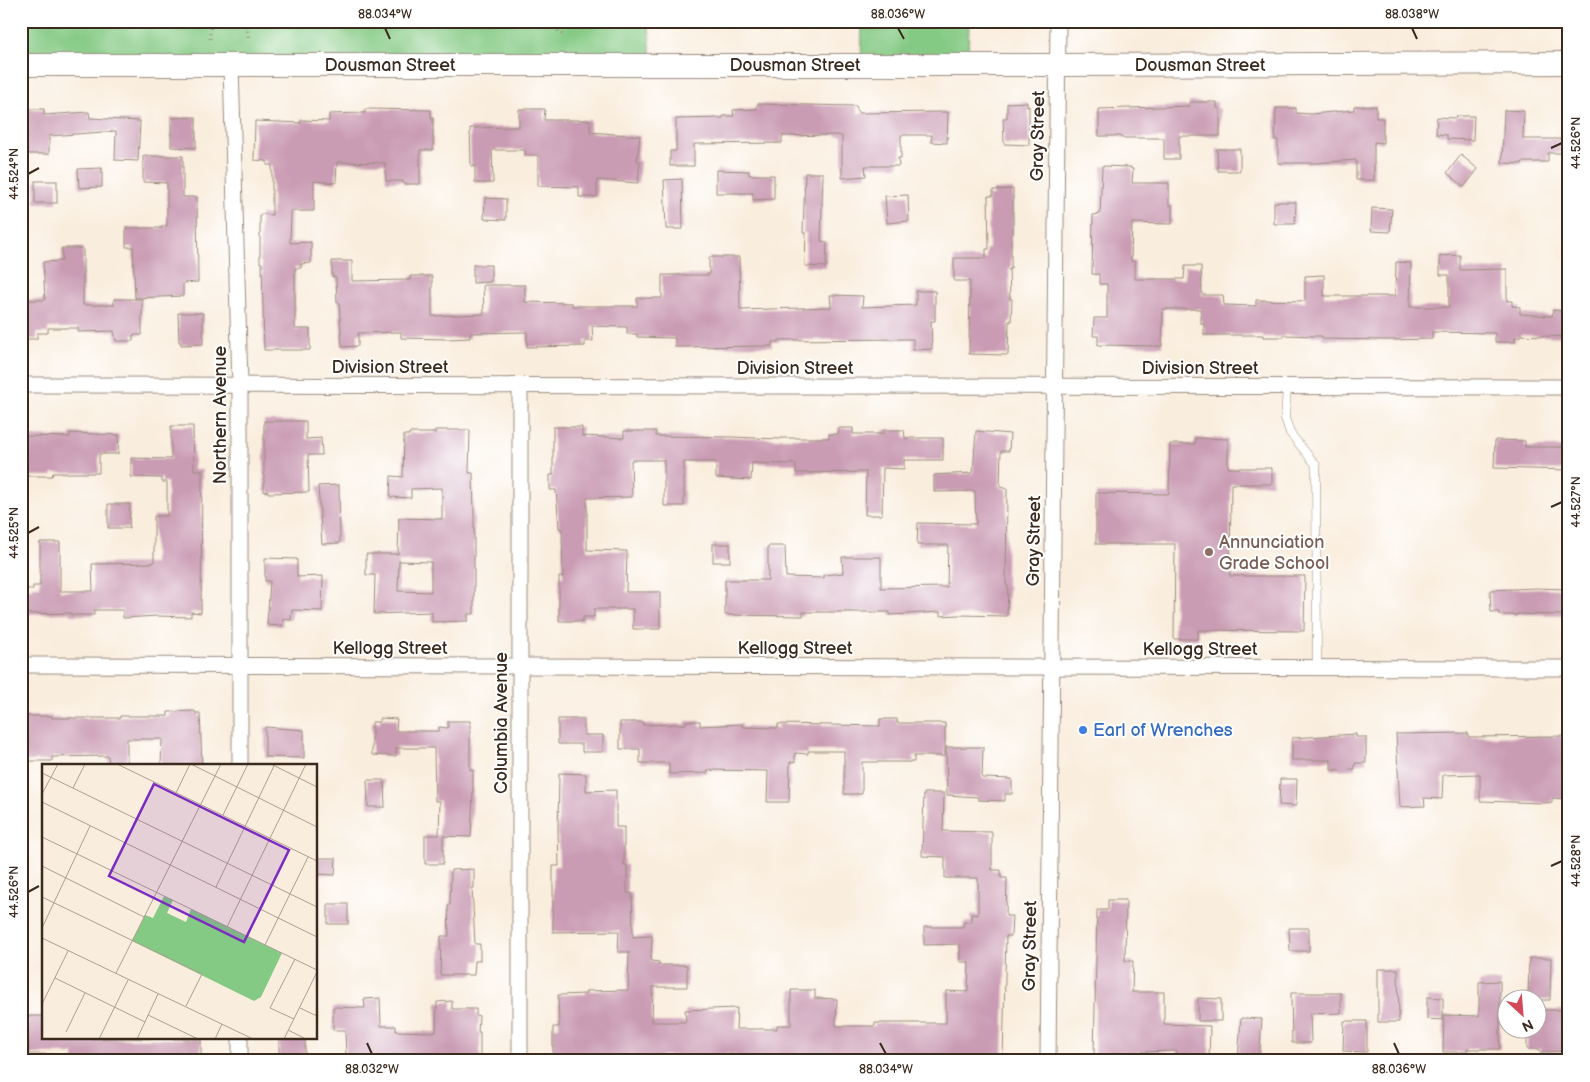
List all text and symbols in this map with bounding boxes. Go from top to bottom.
text: 88.034°W [358,7,412,22]
text: 88.036°W [871,7,925,22]
text: 88.038°W [1385,7,1439,22]
street label: Dousman Street [324,55,456,76]
street label: Dousman Street [729,55,861,76]
street label: Dousman Street [1134,55,1266,76]
street label: Gray Street [1027,90,1049,182]
text: 44.526°N [1569,117,1584,169]
text: 44.524°N [7,148,22,200]
street label: Northern Avenue [210,345,231,484]
street label: Division Street [332,357,449,378]
street label: Division Street [737,358,854,379]
street label: Division Street [1142,358,1259,379]
text: 44.527°N [1569,476,1584,528]
street label: Gray Street [1023,495,1045,587]
text: 44.525°N [7,507,22,559]
place label: Annunciation Grade School [1219,532,1329,574]
marker: Annunciation Grade School [1203,546,1215,558]
street label: Kellogg Street [333,638,448,659]
street label: Kellogg Street [738,638,853,659]
street label: Kellogg Street [1143,639,1258,660]
street label: Columbia Avenue [491,652,512,794]
place label: Earl of Wrenches [1093,720,1233,741]
marker: Earl of Wrenches [1077,724,1089,736]
inset map [42,764,318,1040]
text: 44.528°N [1569,835,1584,887]
text: 44.526°N [7,866,22,918]
street label: Gray Street [1019,900,1041,992]
north arrow [1498,990,1548,1040]
text: N [1519,1015,1536,1035]
text: 88.032°W [345,1062,399,1077]
text: 88.034°W [859,1062,913,1077]
text: 88.036°W [1372,1062,1426,1077]

